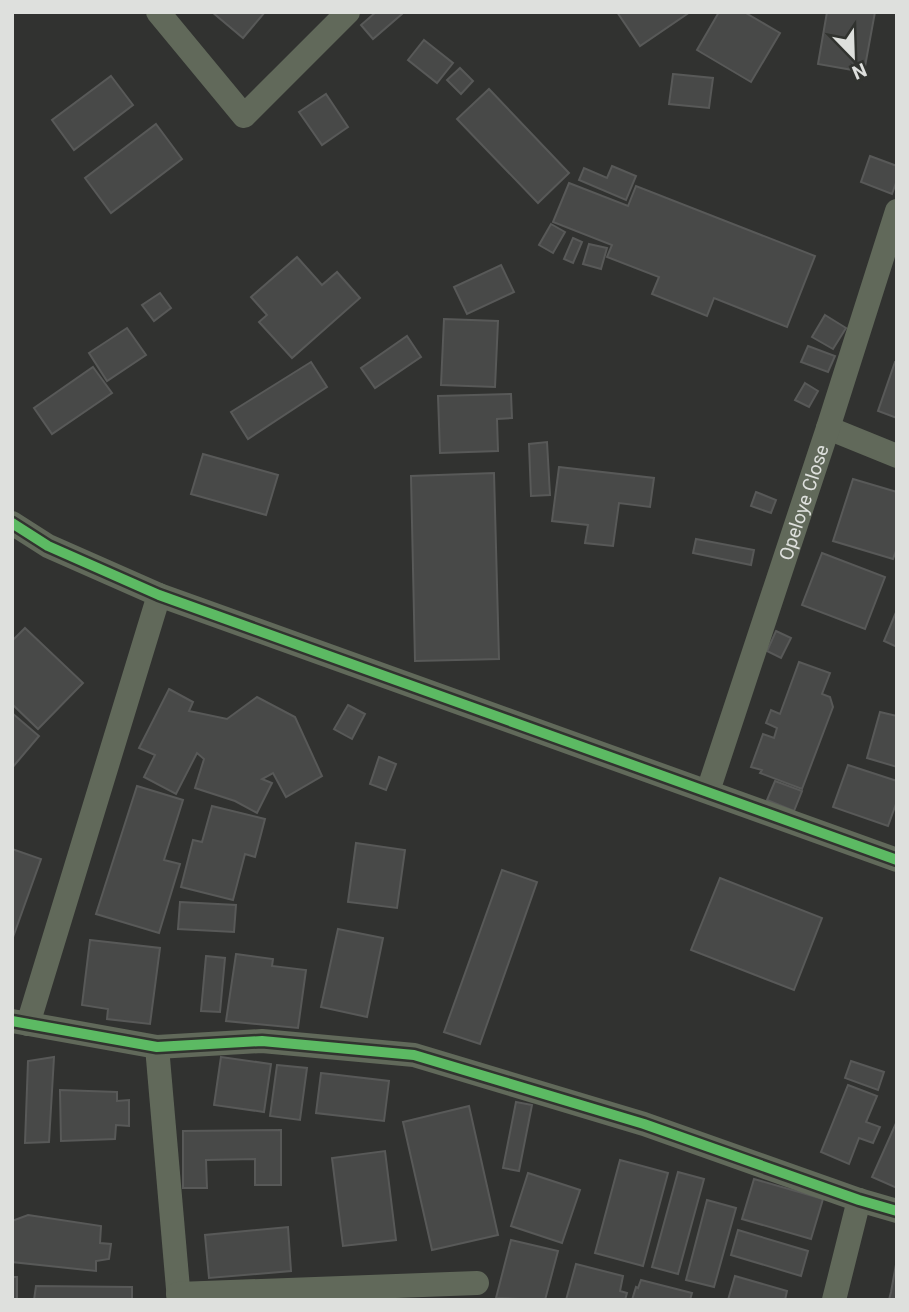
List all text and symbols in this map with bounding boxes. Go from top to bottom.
north arrow [818,21,888,91]
text: N [849,58,870,84]
street label: Opeloye Close [774,442,834,563]

